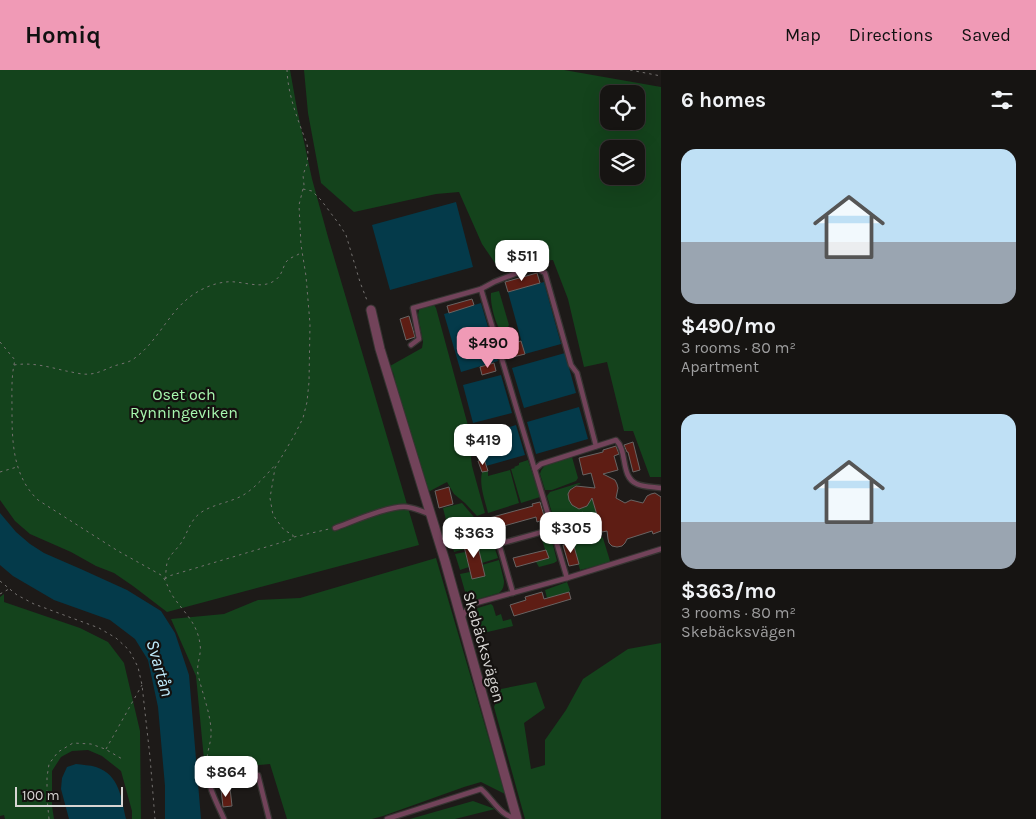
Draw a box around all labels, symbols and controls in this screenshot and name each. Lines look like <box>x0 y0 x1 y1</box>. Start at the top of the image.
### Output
text: Homiq <box>25 21 101 49</box>
text: Map <box>785 24 821 46</box>
text: Directions <box>849 24 933 46</box>
text: Saved <box>961 24 1011 46</box>
map controls <box>600 85 645 185</box>
button: locate <box>600 85 645 130</box>
icon: filters <box>988 86 1016 114</box>
text: 6 homes <box>681 88 766 112</box>
button: layers <box>600 140 645 185</box>
icon: home <box>804 182 894 272</box>
pin: $511 <box>492 240 552 282</box>
text: $511 <box>506 246 538 265</box>
text: $490/mo <box>681 314 776 338</box>
pin: $490 <box>458 326 518 369</box>
text: $490 <box>468 333 508 352</box>
text: 3 rooms · 80 m² <box>681 338 796 357</box>
text: Apartment <box>681 357 759 376</box>
park label: Oset och Rynningeviken <box>130 385 238 422</box>
pin: $419 <box>453 424 513 466</box>
text: $419 <box>465 430 501 449</box>
icon: home <box>804 447 894 537</box>
pin: $305 <box>541 512 601 554</box>
pin: $363 <box>444 516 504 559</box>
text: $305 <box>551 518 591 537</box>
text: $363 <box>454 523 494 542</box>
text: $363/mo <box>681 579 776 603</box>
street label: Skebäcksvägen <box>459 589 509 705</box>
text: 3 rooms · 80 m² <box>681 603 796 622</box>
text: Skebäcksvägen <box>681 622 796 641</box>
water label: Svartån <box>141 637 179 699</box>
pin: $864 <box>196 756 256 798</box>
text: $864 <box>206 762 246 781</box>
scale bar <box>15 784 122 807</box>
text: 100 m <box>22 787 60 804</box>

